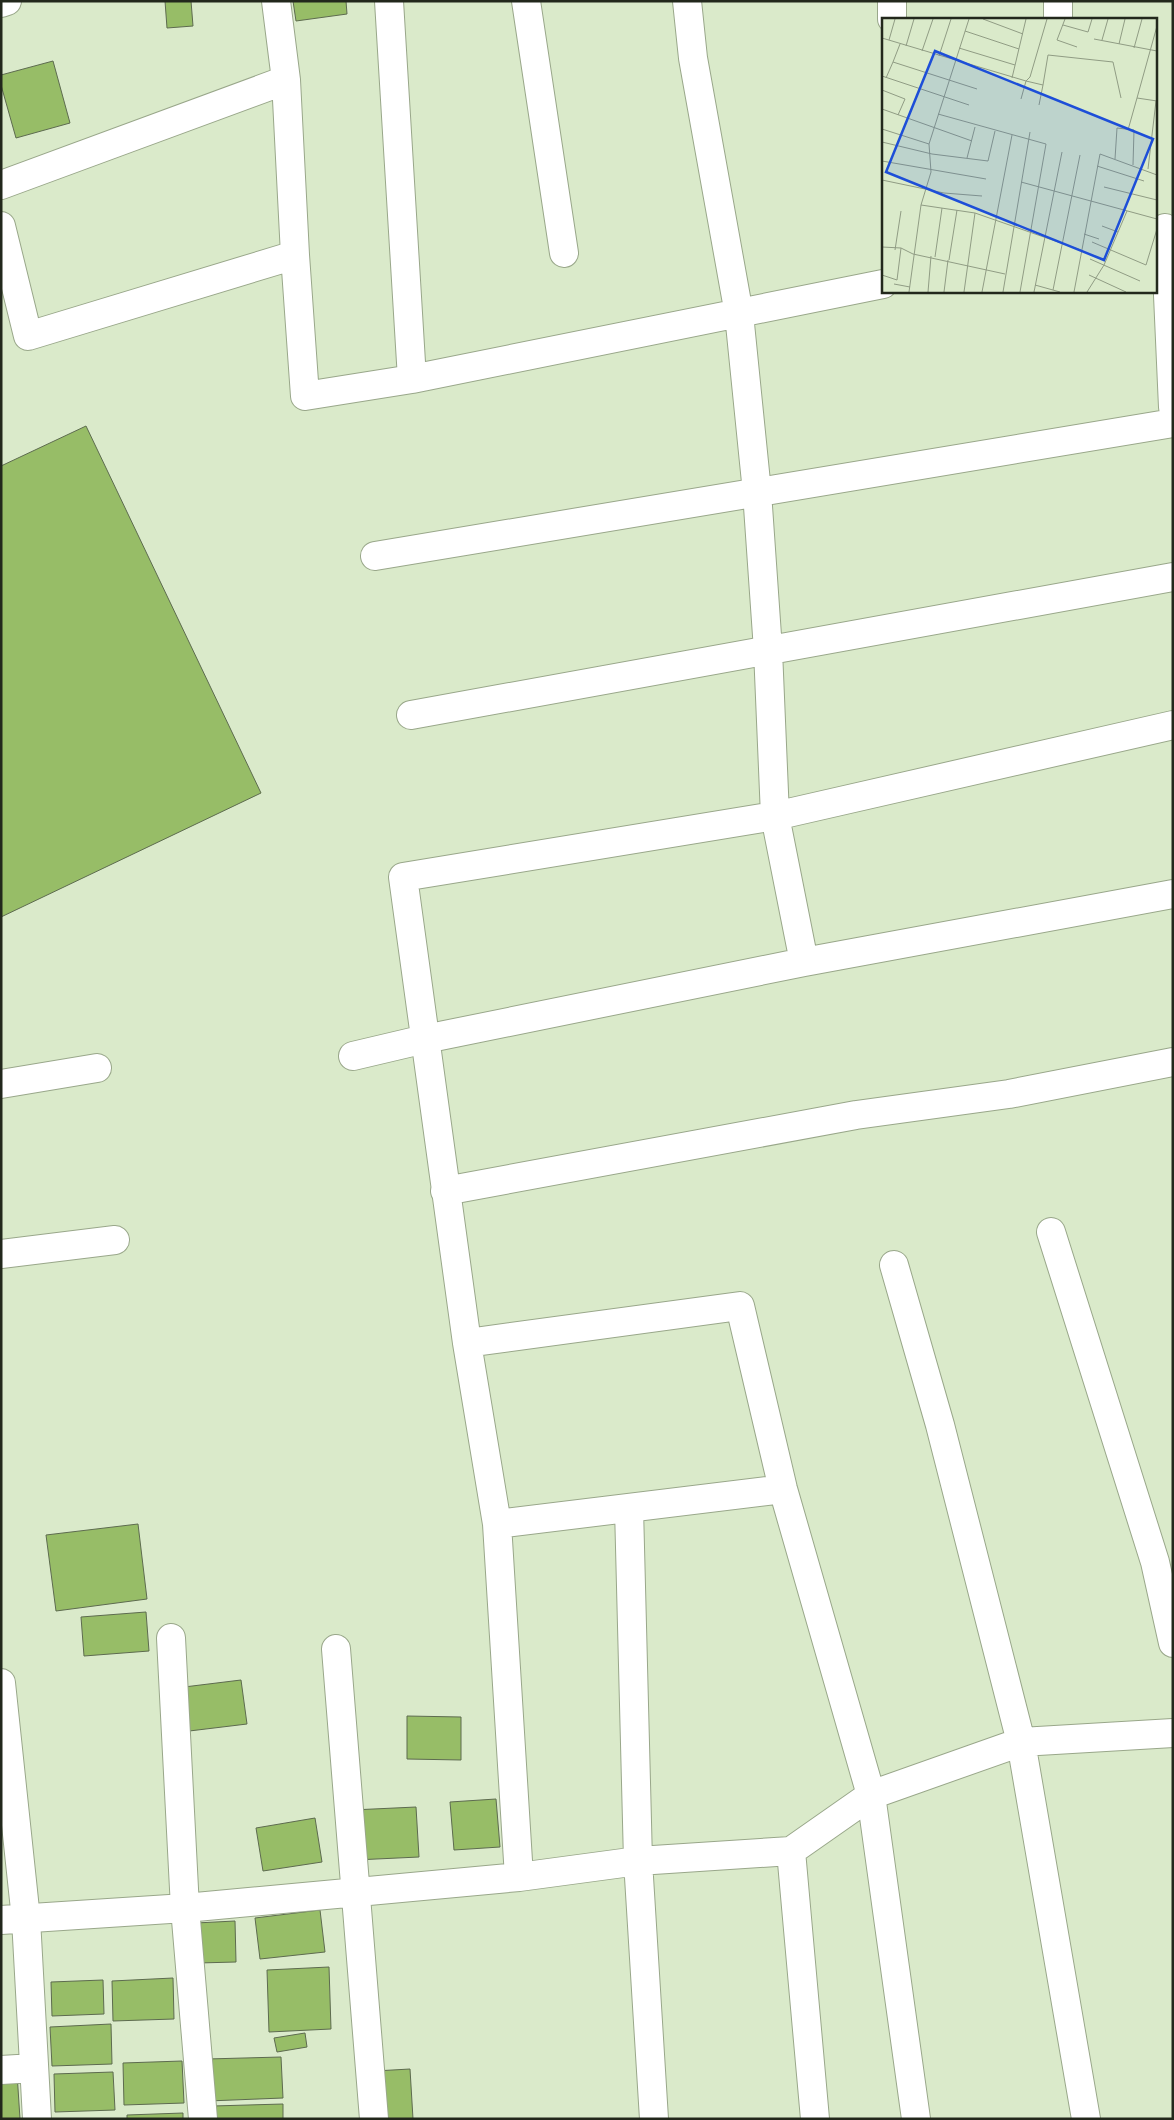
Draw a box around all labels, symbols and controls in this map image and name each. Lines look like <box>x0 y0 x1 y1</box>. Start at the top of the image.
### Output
inset map <box>882 18 1156 292</box>

